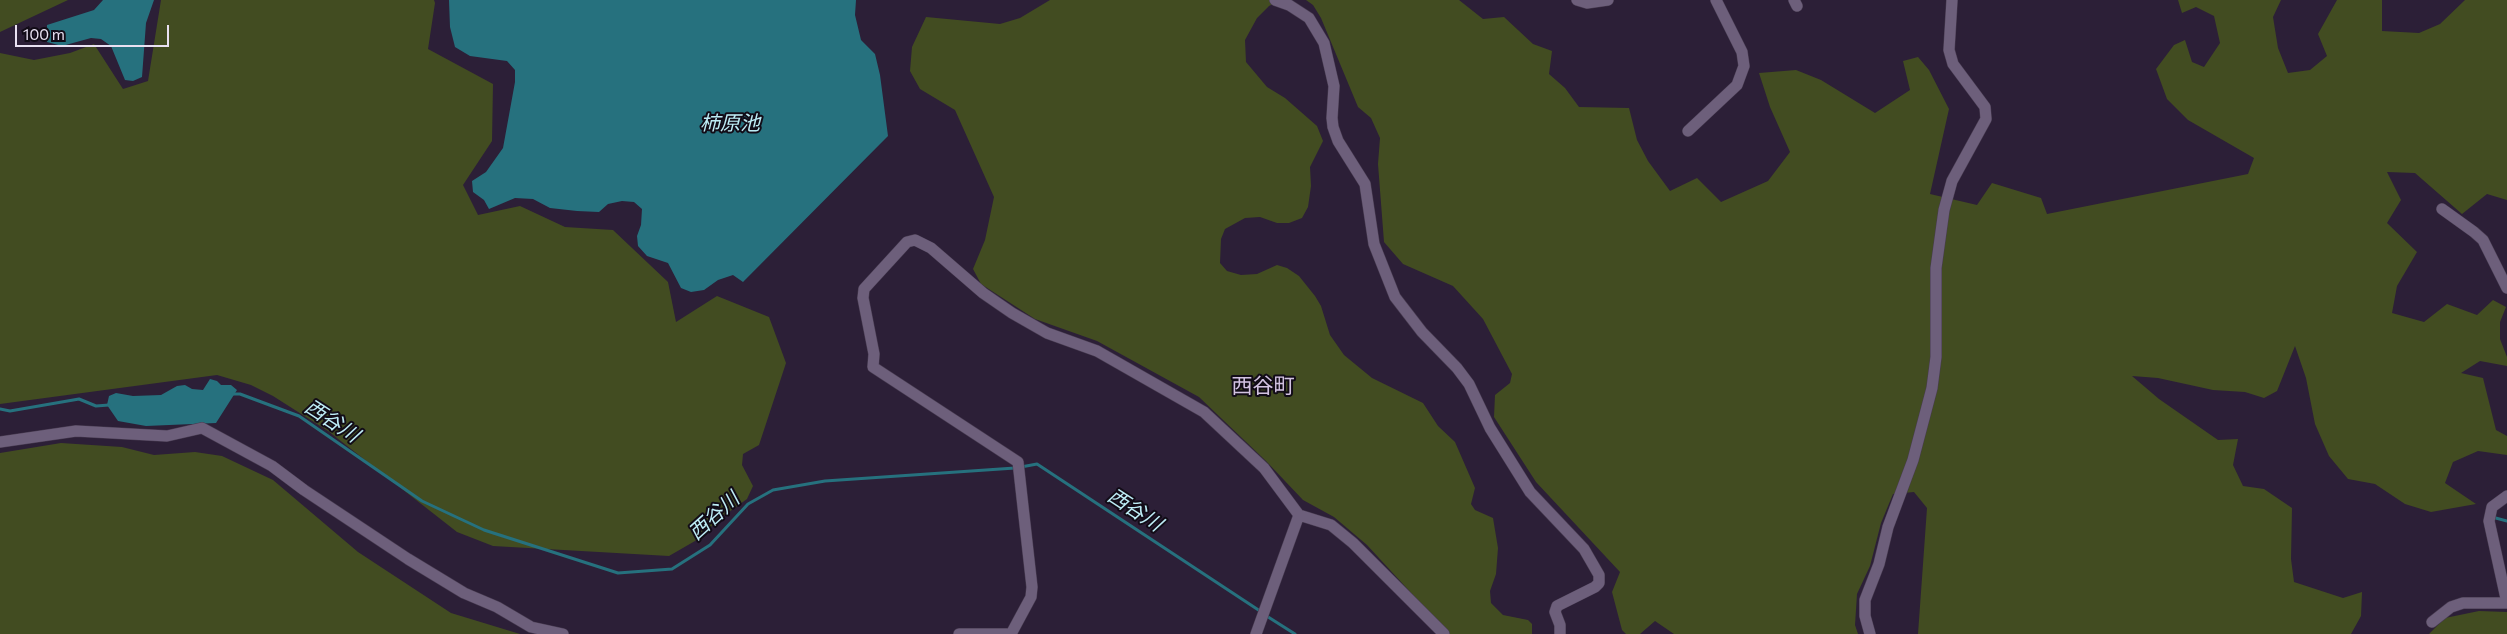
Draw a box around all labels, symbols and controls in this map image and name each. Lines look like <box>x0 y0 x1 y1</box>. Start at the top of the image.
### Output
scale bar <box>18 15 171 47</box>
text: 100 m <box>23 25 65 43</box>
water label: 柿原池 <box>700 111 760 135</box>
district label: 西谷町 <box>1232 373 1294 399</box>
water label: 西谷川 <box>300 395 364 447</box>
water label: 西谷川 <box>1103 484 1167 536</box>
water label: 西谷川 <box>684 487 744 545</box>

